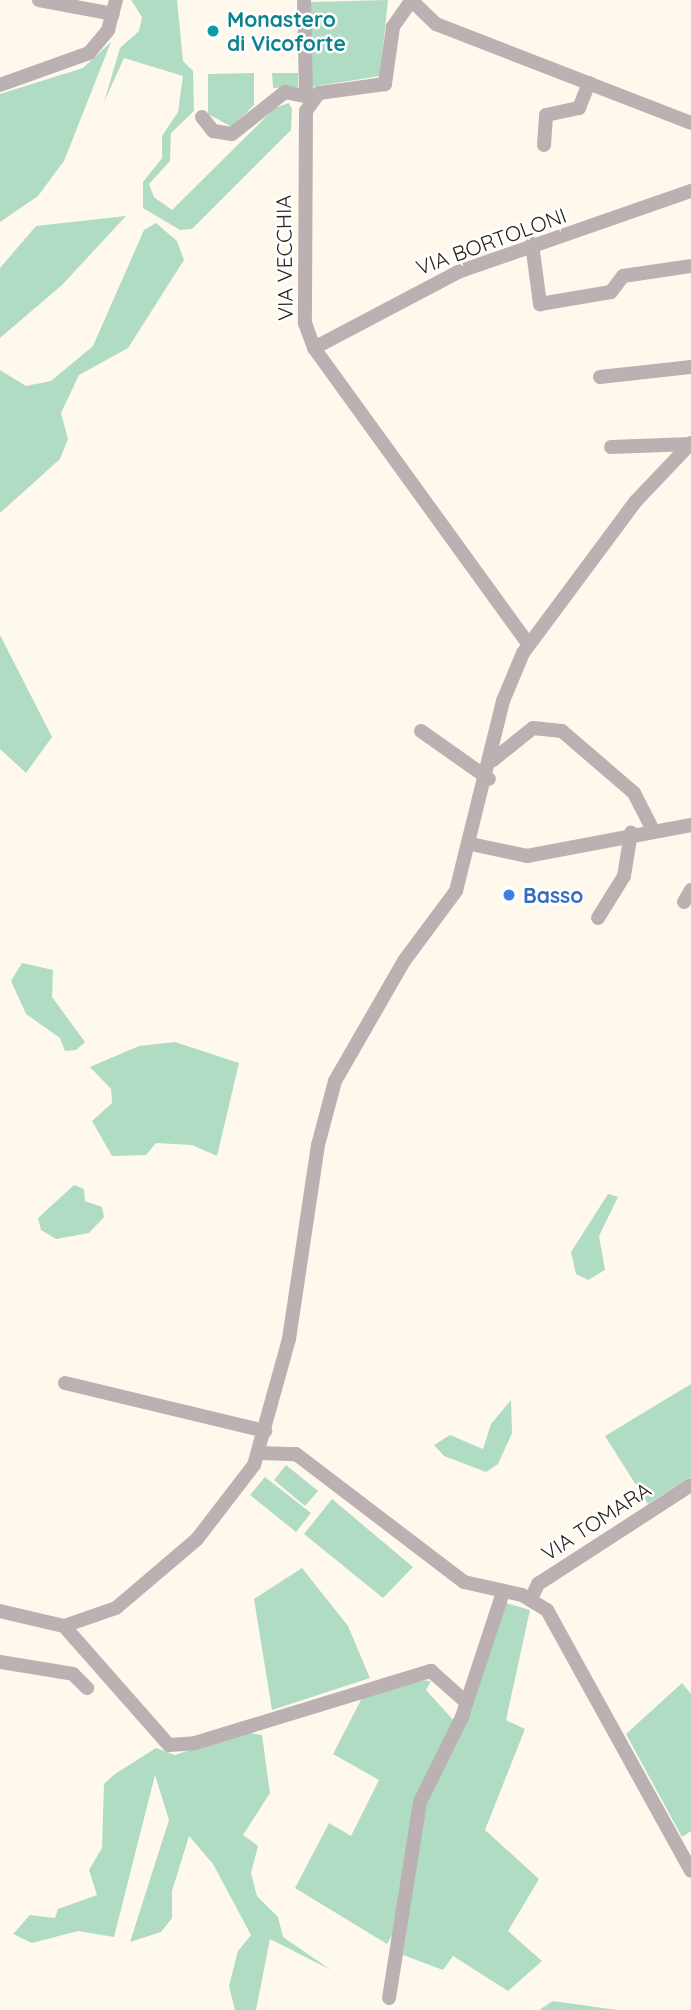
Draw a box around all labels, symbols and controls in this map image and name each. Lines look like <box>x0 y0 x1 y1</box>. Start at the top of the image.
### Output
place label: Monastero di Vicoforte <box>227 6 346 56</box>
marker: Monastero di Vicoforte <box>205 23 221 39</box>
street label: VIA VECCHIA <box>270 195 298 321</box>
street label: VIA BORTOLONI <box>412 202 570 280</box>
place label: Basso <box>523 882 583 908</box>
marker: Basso <box>501 887 517 903</box>
street label: VIA TOMARA <box>537 1476 655 1566</box>

